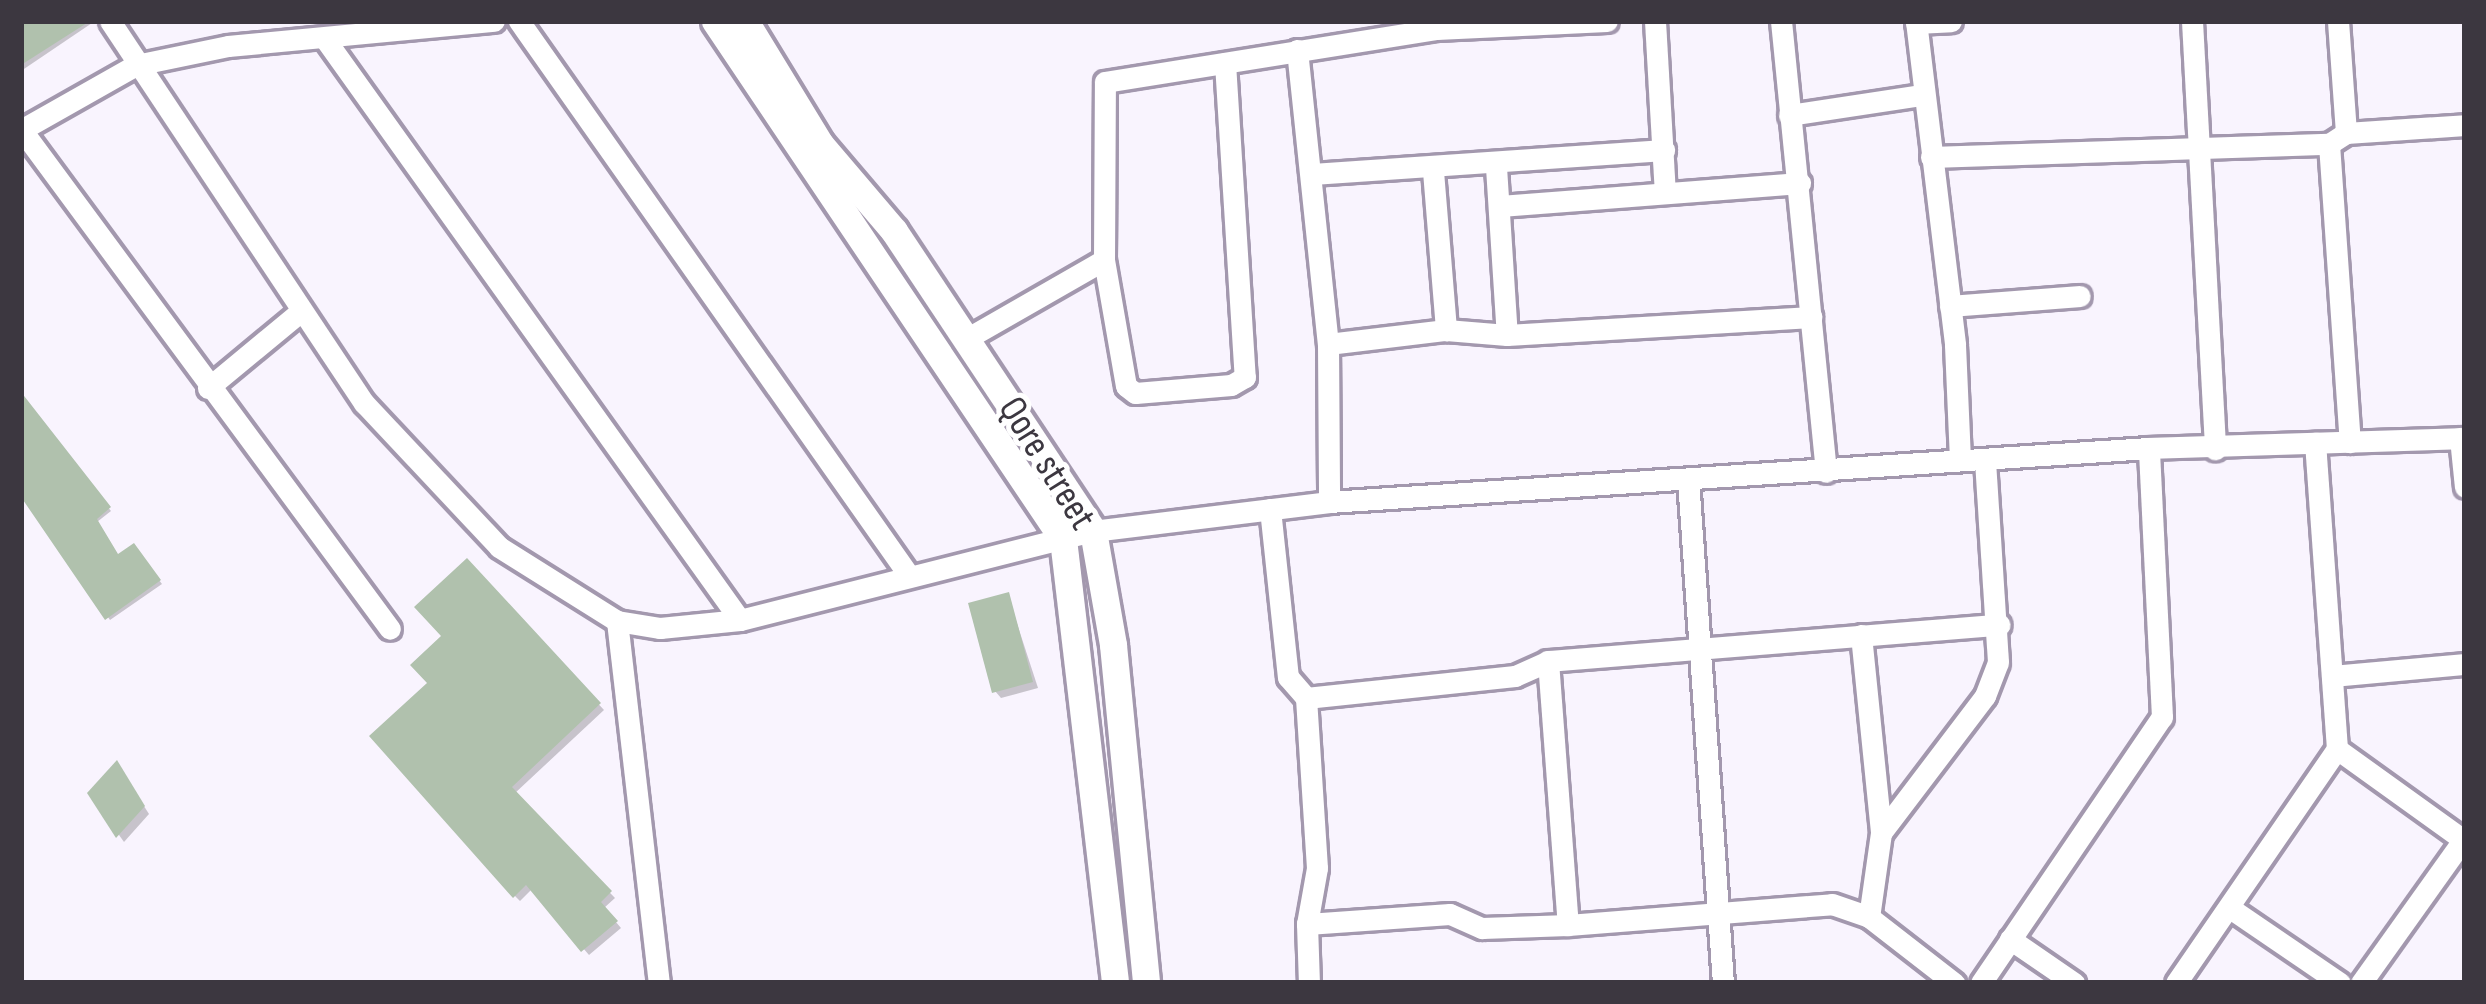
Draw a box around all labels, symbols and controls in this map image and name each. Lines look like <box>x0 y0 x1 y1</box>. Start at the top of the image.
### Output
street label: Qore street <box>987 389 1105 539</box>

